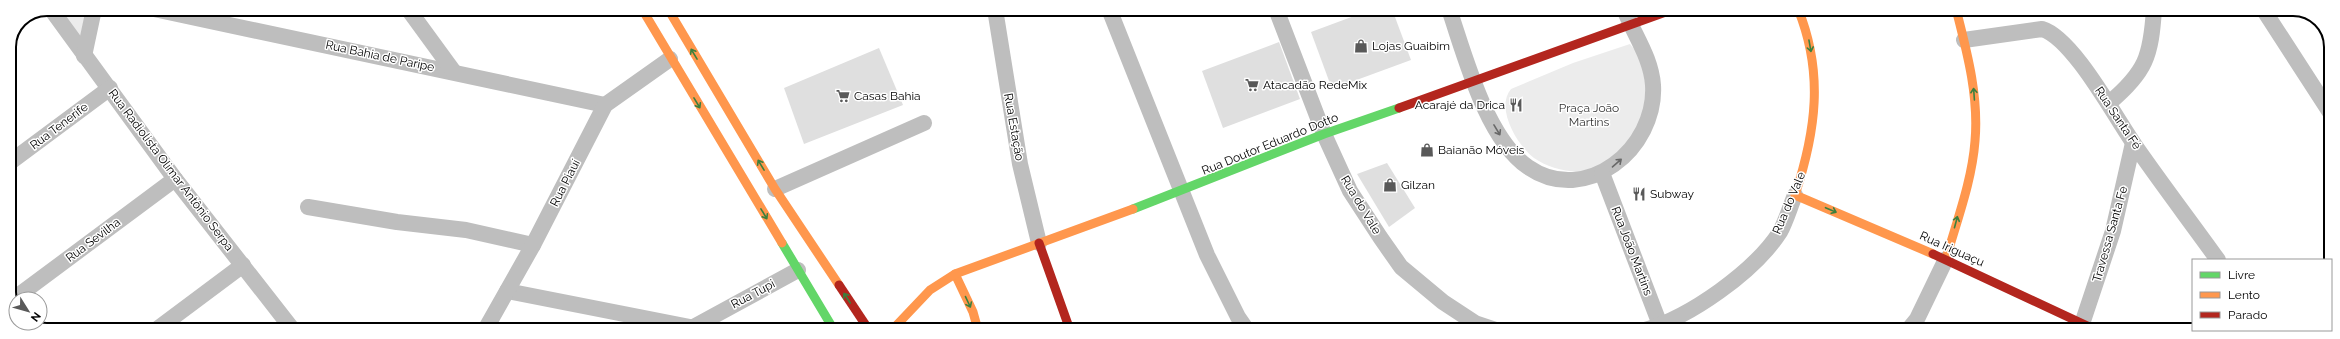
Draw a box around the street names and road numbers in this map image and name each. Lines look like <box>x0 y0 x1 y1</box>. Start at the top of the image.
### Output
street label: Rua Bahia de Paripe <box>324 38 436 74</box>
street label: Rua Santa Fé <box>2092 84 2144 152</box>
street label: Rua Radiolista Olimar Antônio Serpa <box>106 86 236 254</box>
street label: Rua Estação <box>1001 92 1027 162</box>
street label: Rua Tenerife <box>27 100 91 152</box>
street label: Rua Doutor Eduardo Dotto <box>1200 110 1340 178</box>
street label: Rua Piauí <box>547 157 583 209</box>
street label: Rua do Vale <box>1770 170 1808 236</box>
street label: Rua do Vale <box>1338 173 1384 237</box>
street label: Travessa Santa Fe <box>2090 184 2130 284</box>
street label: Rua João Martins <box>1609 204 1656 298</box>
street label: Rua Sevilha <box>63 215 123 265</box>
street label: Rua Iriguaçu <box>1918 229 1986 269</box>
street label: Rua Tupi <box>729 277 777 311</box>

